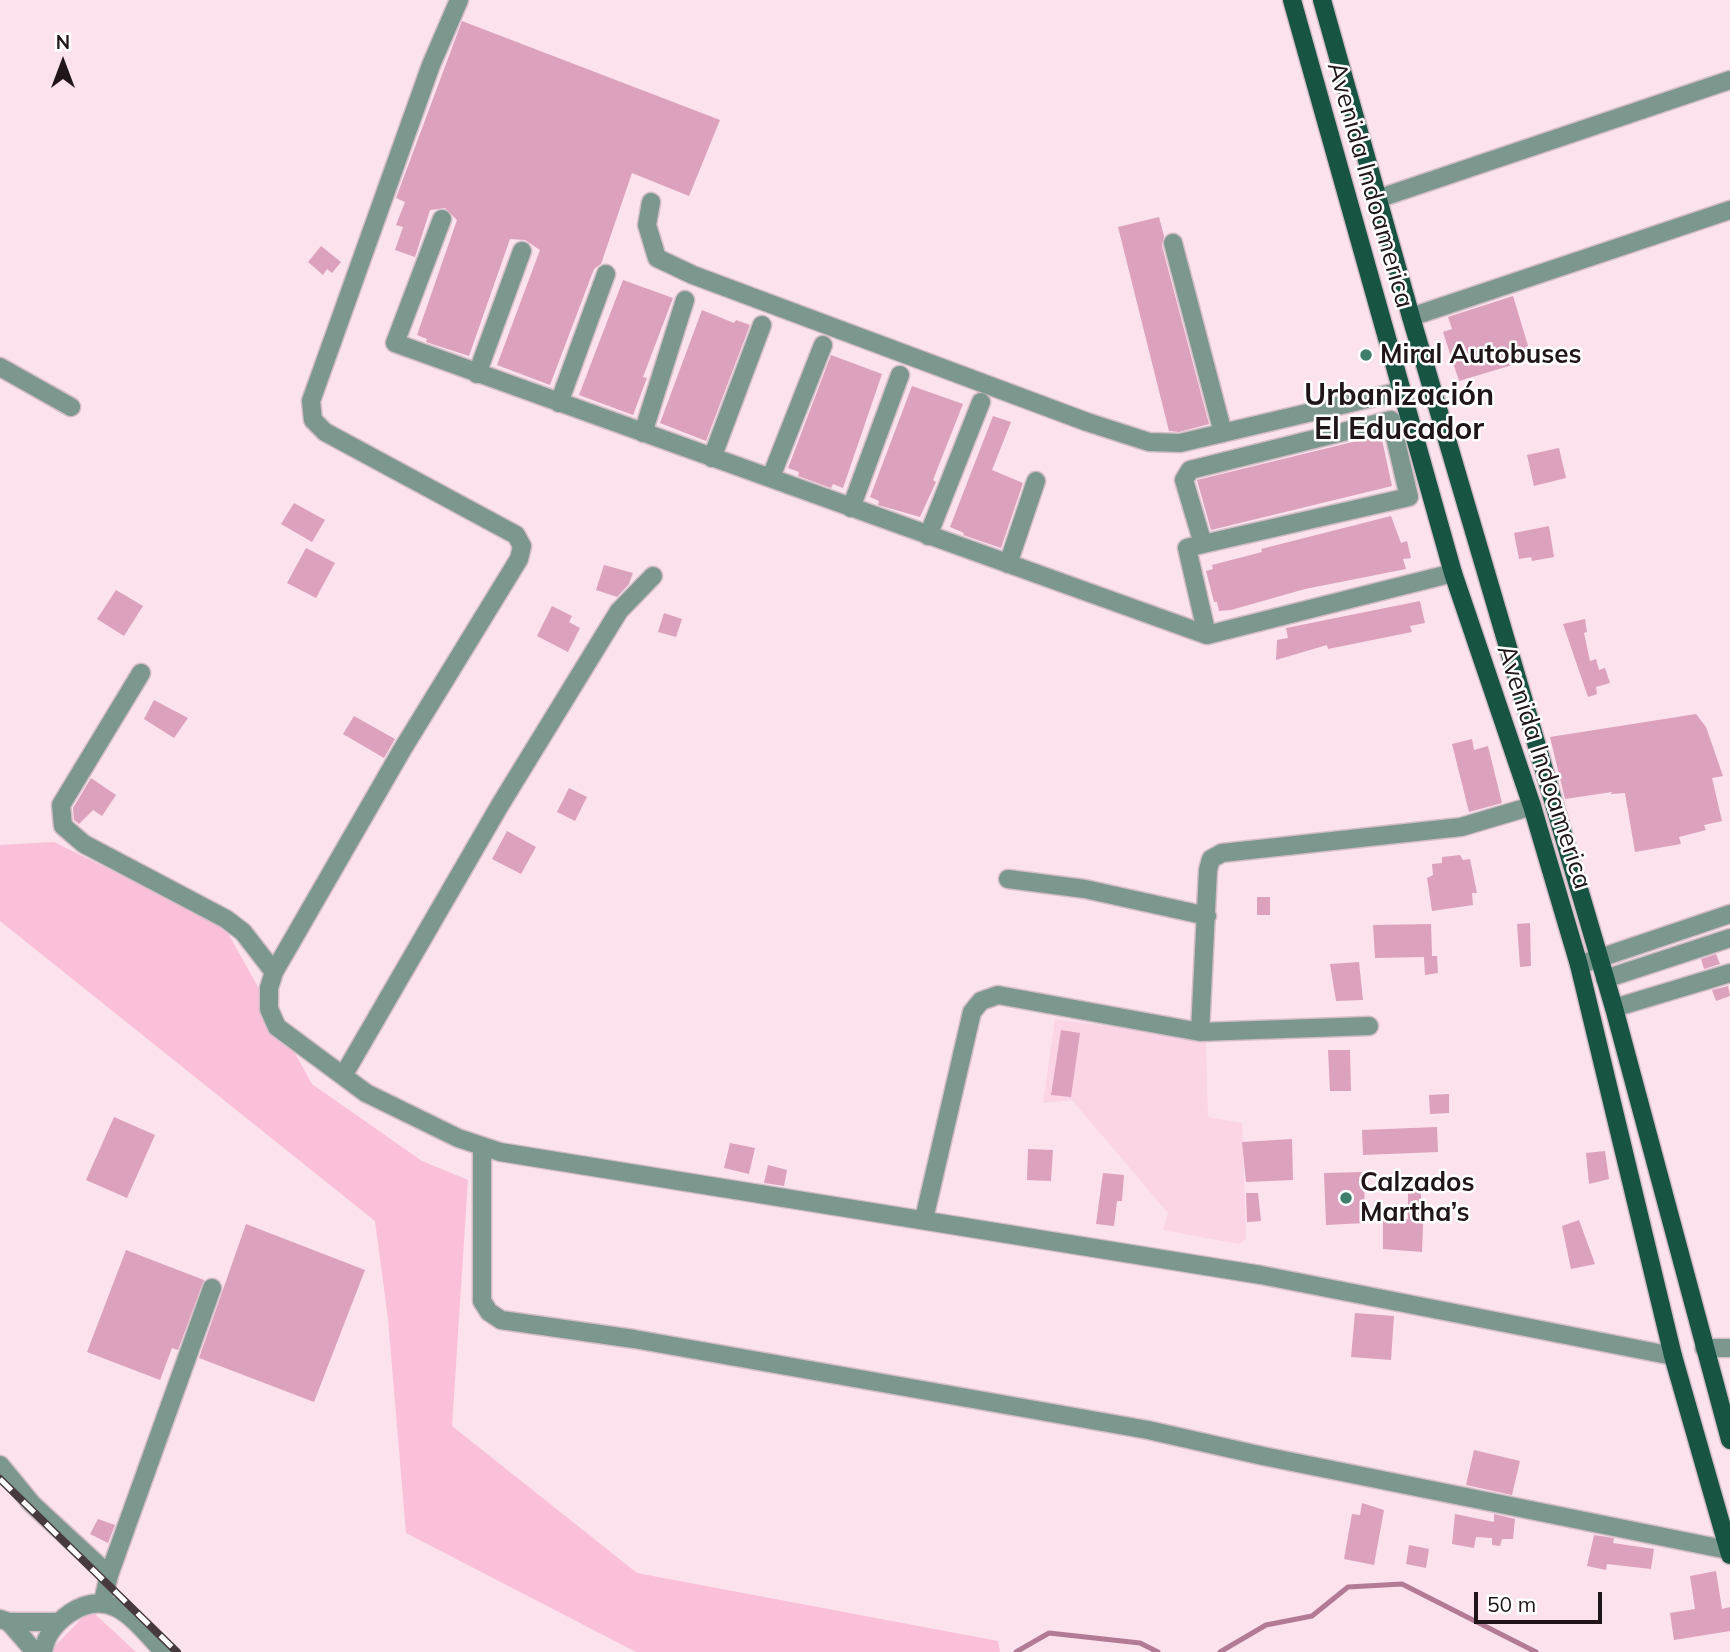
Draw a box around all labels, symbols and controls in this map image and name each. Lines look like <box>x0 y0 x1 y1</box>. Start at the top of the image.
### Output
north arrow <box>28 28 98 98</box>
text: N <box>56 30 70 54</box>
street label: Avenida Indoamerica <box>1320 58 1420 312</box>
place label: Miral Autobuses <box>1380 339 1582 371</box>
marker: Miral Autobuses <box>1358 347 1374 363</box>
district label: Urbanización El Educador <box>1304 378 1494 448</box>
street label: Avenida Indoamerica <box>1490 641 1598 893</box>
place label: Calzados Martha’s <box>1360 1167 1474 1228</box>
marker: Calzados Martha’s <box>1338 1190 1354 1206</box>
scale bar <box>1478 1578 1606 1622</box>
text: 50 m <box>1487 1591 1536 1617</box>

